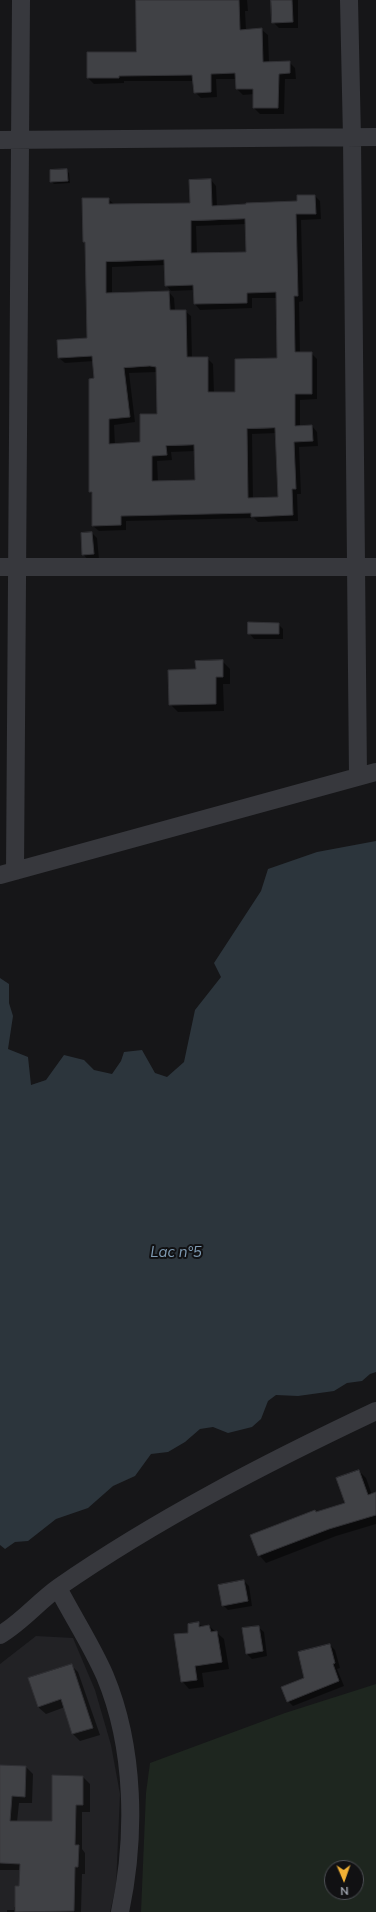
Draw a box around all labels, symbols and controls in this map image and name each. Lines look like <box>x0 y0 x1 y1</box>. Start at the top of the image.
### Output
water label: Lac n°5 <box>150 1243 202 1261</box>
north arrow <box>324 1860 364 1900</box>
text: N <box>340 1884 349 1898</box>

